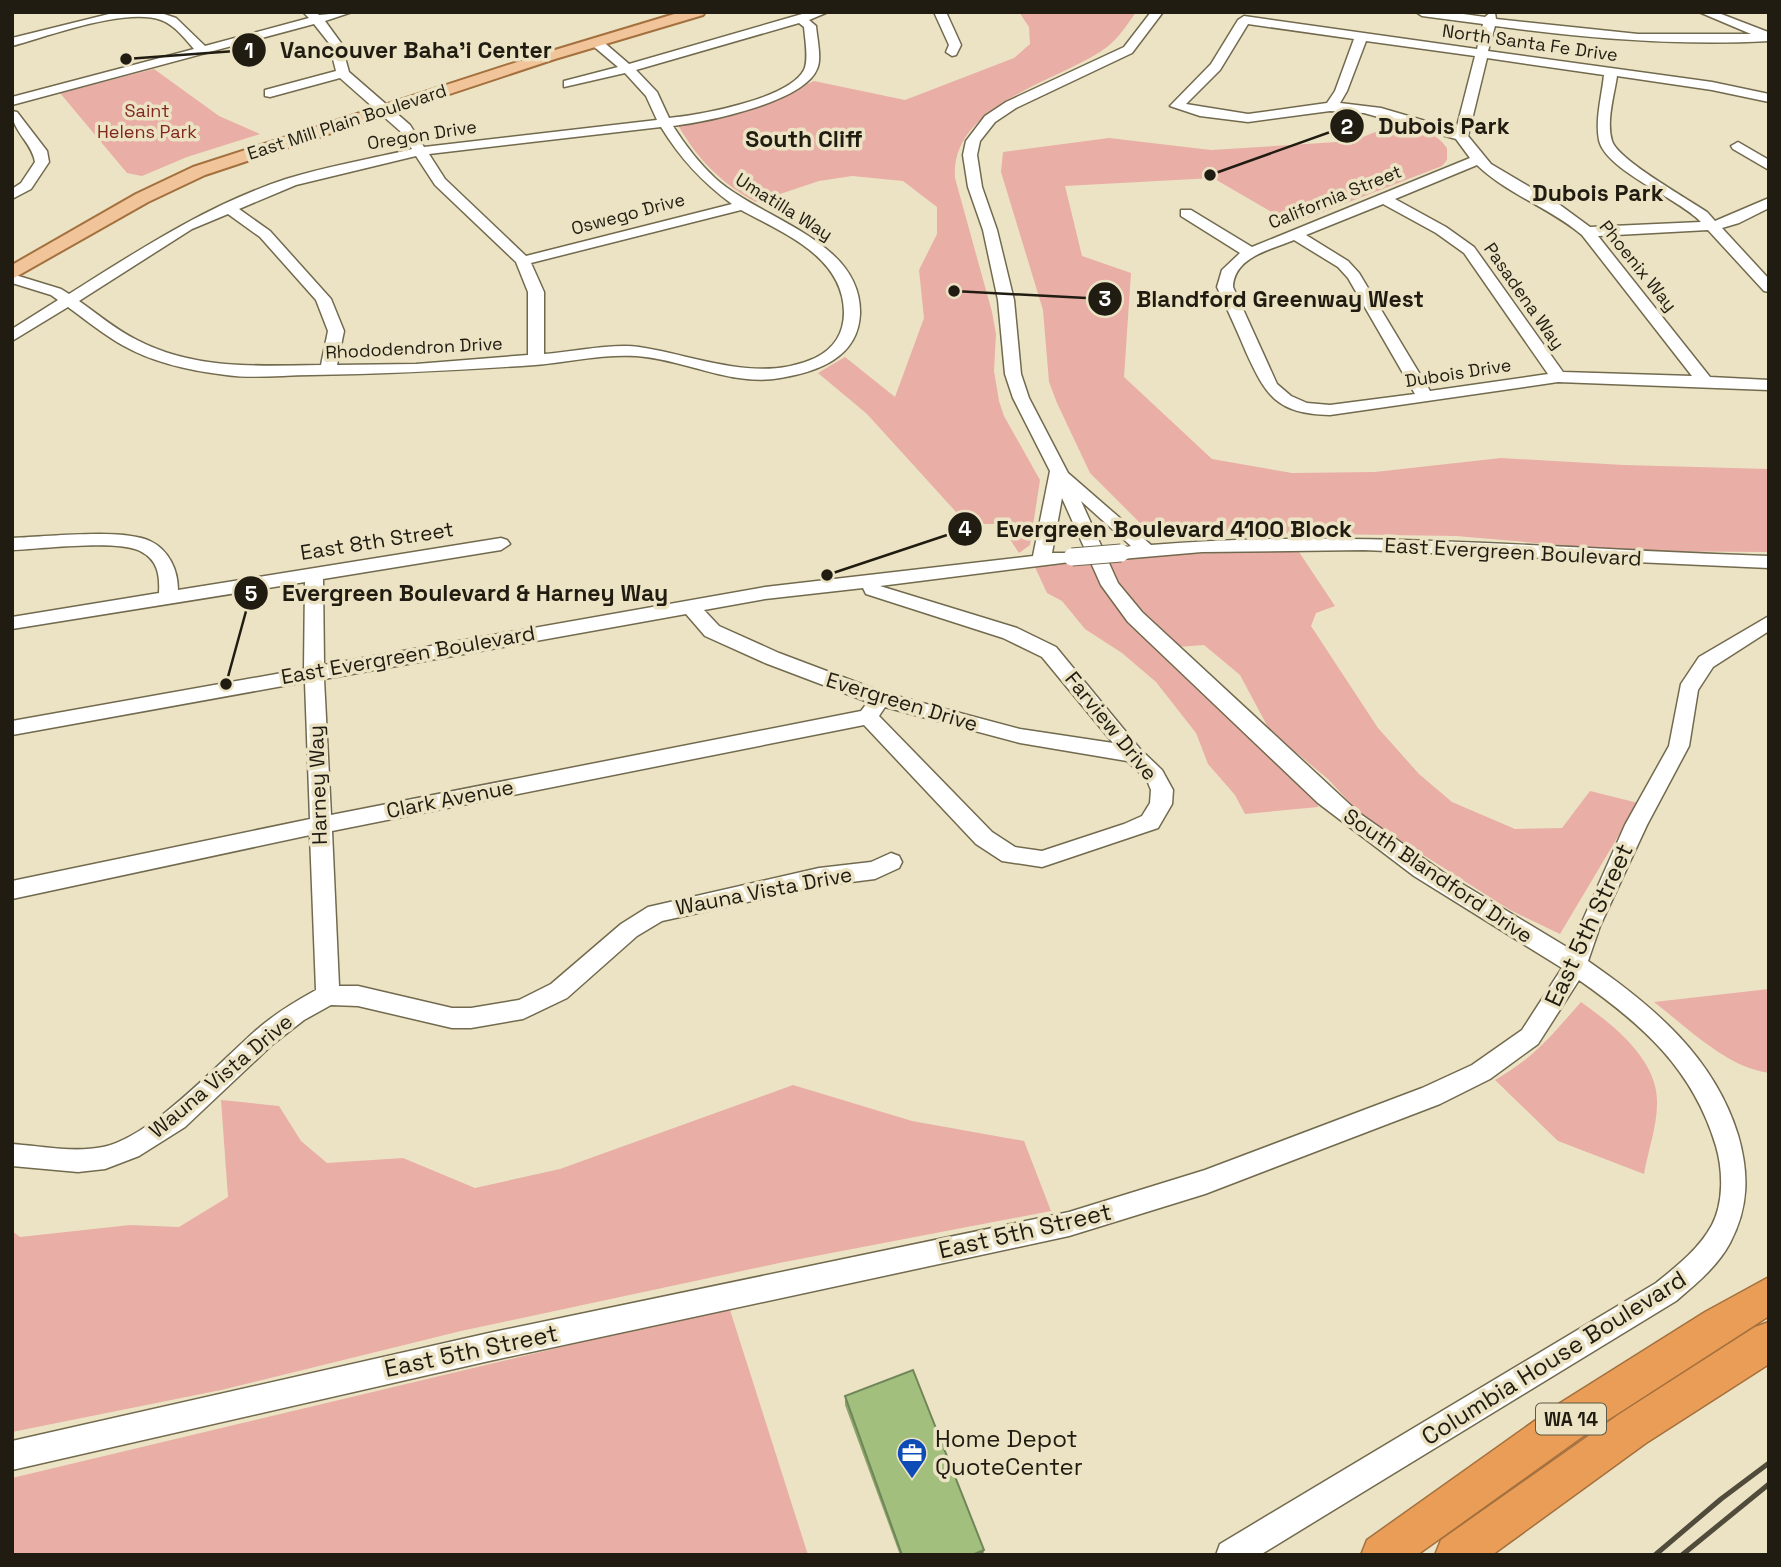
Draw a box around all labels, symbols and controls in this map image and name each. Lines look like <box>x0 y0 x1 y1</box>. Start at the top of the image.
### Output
street label: North Santa Fe Drive <box>1441 19 1619 66</box>
callout: Vancouver Baha'i Center <box>232 28 566 72</box>
text: Vancouver Baha'i Center <box>280 35 552 65</box>
text: 1 <box>244 37 254 64</box>
street label: East Mill Plain Boulevard <box>244 78 449 165</box>
park label: Saint Helens Park <box>97 99 197 143</box>
callout: Dubois Park <box>1329 104 1524 148</box>
text: Dubois Park <box>1378 111 1510 141</box>
text: 2 <box>1341 113 1353 140</box>
street label: Oregon Drive <box>365 114 478 155</box>
district label: South Cliff <box>745 124 863 154</box>
street label: California Street <box>1265 159 1405 234</box>
street label: Umatilla Way <box>731 168 837 246</box>
district label: Dubois Park <box>1532 178 1664 208</box>
street label: Oswego Drive <box>569 187 687 240</box>
street label: Phoenix Way <box>1595 215 1682 316</box>
street label: Pasadena Way <box>1479 238 1570 354</box>
callout: Blandford Greenway West <box>1087 277 1438 321</box>
text: Blandford Greenway West <box>1136 284 1424 314</box>
text: 3 <box>1099 285 1111 312</box>
street label: Rhododendron Drive <box>325 331 503 364</box>
street label: Dubois Drive <box>1403 353 1513 392</box>
callout: Evergreen Boulevard 4100 Block <box>947 507 1366 551</box>
text: Evergreen Boulevard 4100 Block <box>996 514 1352 544</box>
street label: East 8th Street <box>298 515 456 566</box>
text: 4 <box>958 515 972 542</box>
street label: East Evergreen Boulevard <box>1384 531 1642 572</box>
callout: Evergreen Boulevard & Harney Way <box>233 571 682 615</box>
text: Evergreen Boulevard & Harney Way <box>282 578 668 608</box>
text: 5 <box>245 580 257 607</box>
street label: East Evergreen Boulevard <box>279 619 537 690</box>
street label: Evergreen Drive <box>823 666 981 737</box>
street label: Farview Drive <box>1059 666 1164 786</box>
street label: Harney Way <box>302 725 333 845</box>
street label: Clark Avenue <box>384 773 516 824</box>
street label: South Blandford Drive <box>1338 802 1538 949</box>
street label: East 5th Street <box>1537 838 1640 1011</box>
street label: Wauna Vista Drive <box>673 860 854 921</box>
street label: Wauna Vista Drive <box>143 1008 298 1144</box>
street label: East 5th Street <box>935 1196 1114 1265</box>
street label: Columbia House Boulevard <box>1416 1263 1692 1452</box>
street label: East 5th Street <box>381 1317 560 1384</box>
road number: WA 14 <box>1536 1404 1606 1434</box>
place label: Home Depot QuoteCenter <box>935 1423 1083 1482</box>
office icon: Home Depot QuoteCenter <box>895 1436 929 1480</box>

